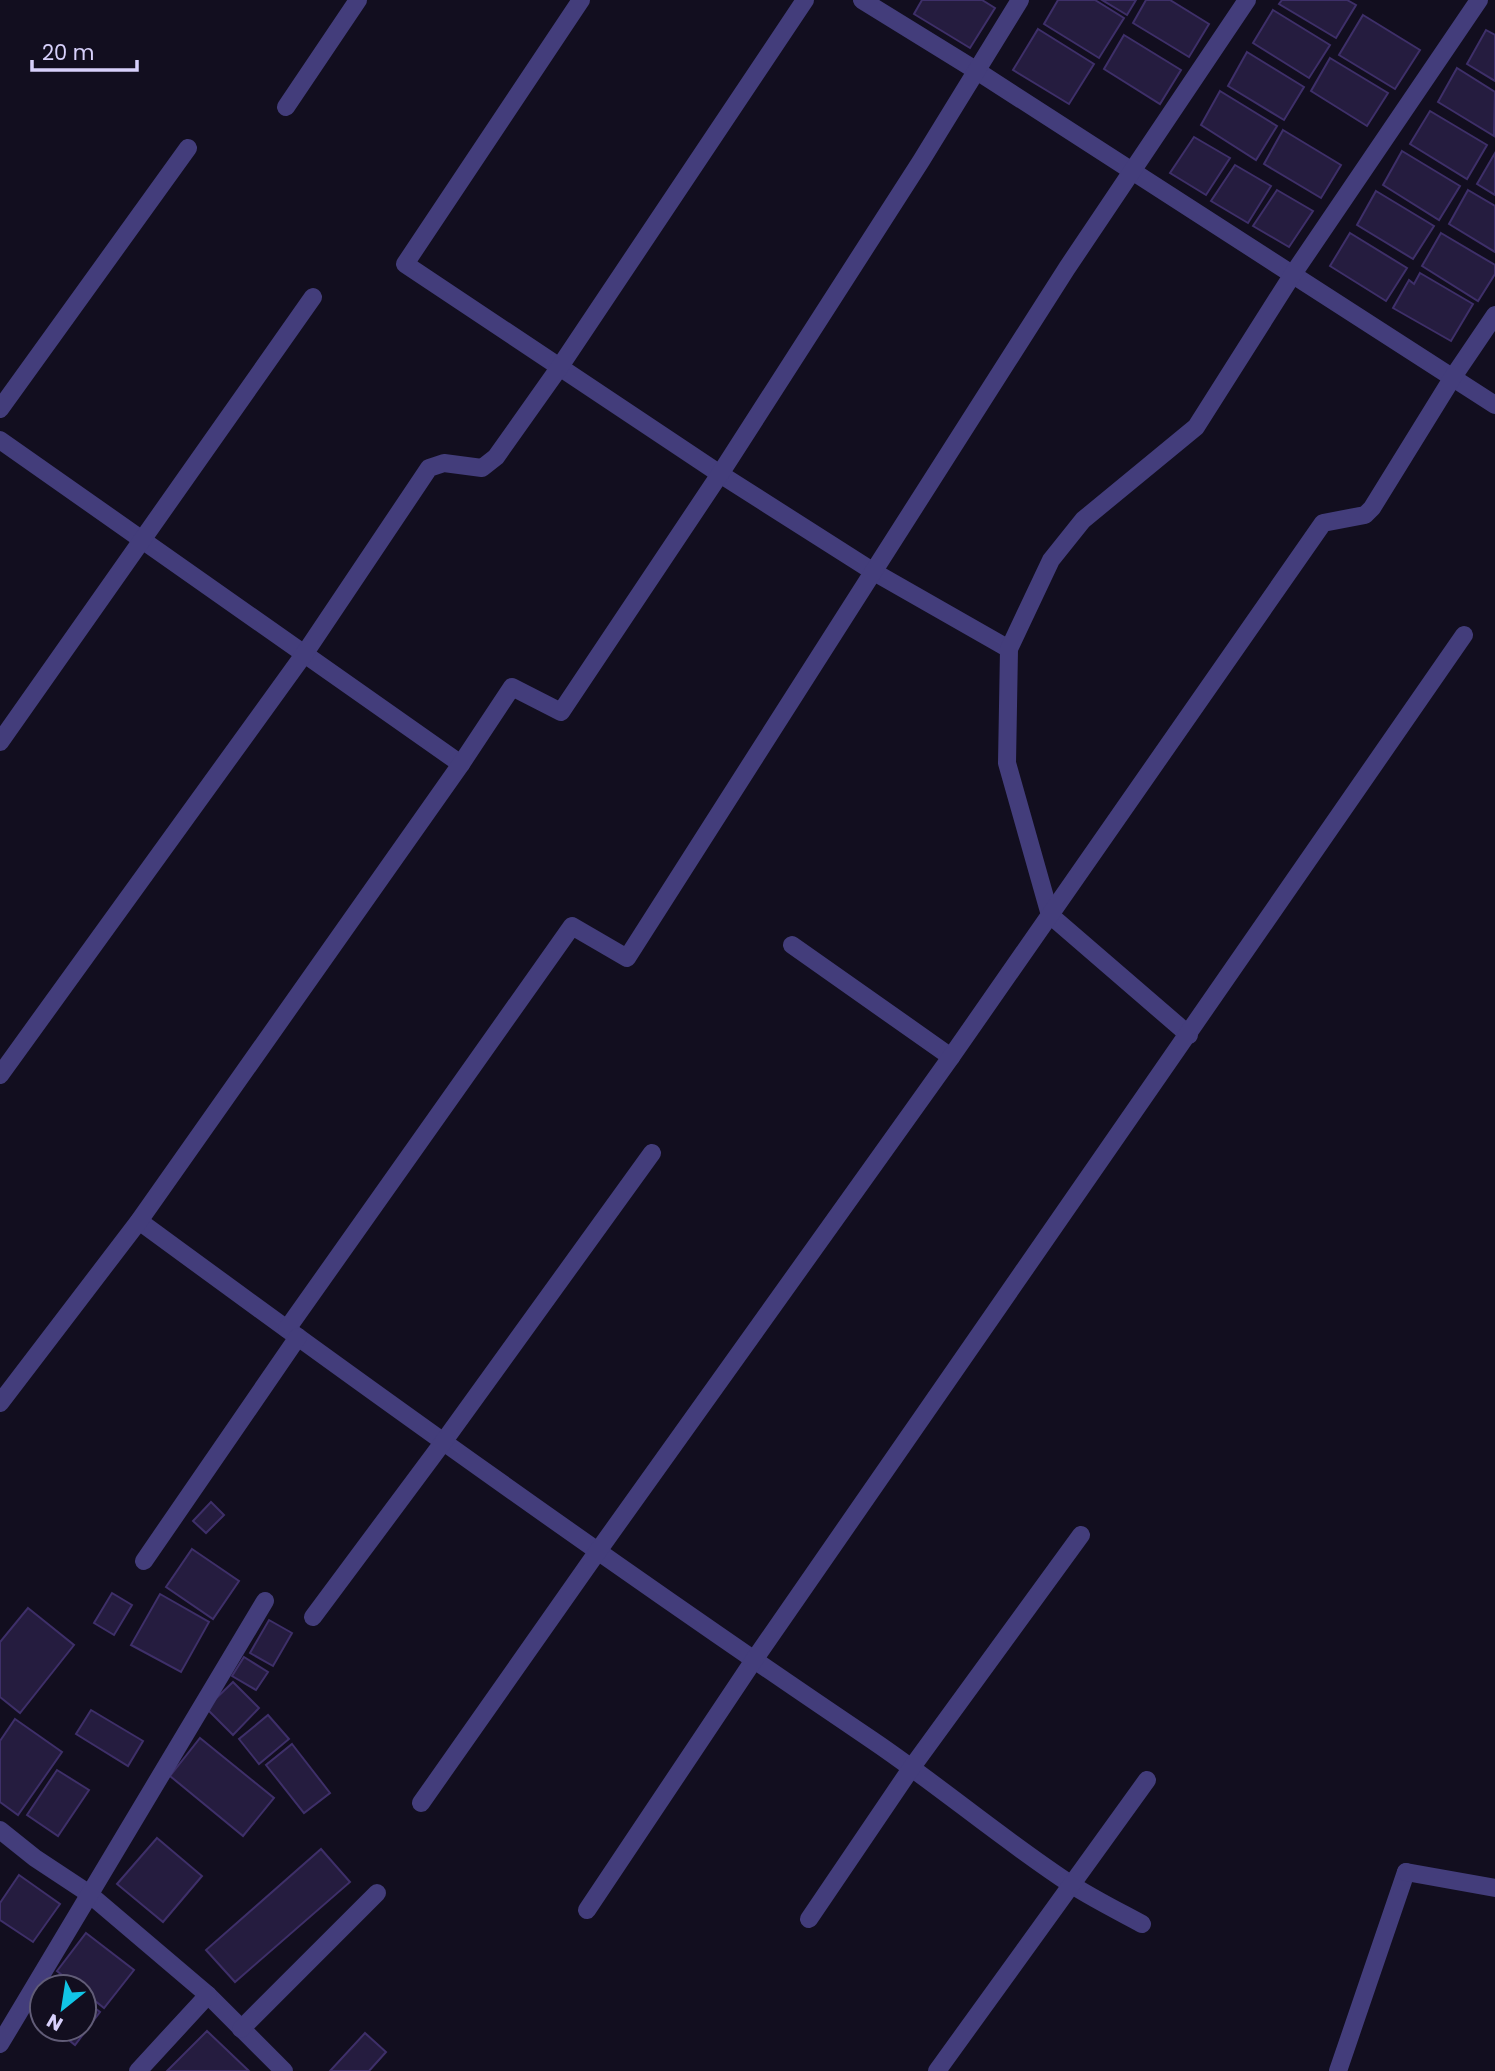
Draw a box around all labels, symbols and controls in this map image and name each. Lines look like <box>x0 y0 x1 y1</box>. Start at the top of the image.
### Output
scale bar <box>32 28 136 72</box>
text: 20 m <box>42 38 95 67</box>
north arrow <box>28 1973 98 2043</box>
text: N <box>42 2007 68 2038</box>

